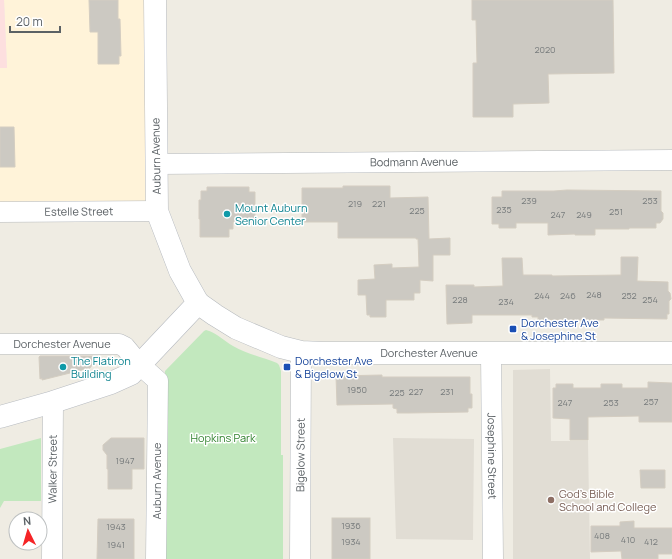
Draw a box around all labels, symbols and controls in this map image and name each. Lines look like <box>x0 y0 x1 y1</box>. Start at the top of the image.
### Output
scale bar <box>10 8 60 34</box>
text: 20 m <box>16 13 43 30</box>
house number: 2020 <box>534 43 556 56</box>
street label: Auburn Avenue <box>147 117 164 195</box>
street label: Bodmann Avenue <box>370 154 459 169</box>
house number: 239 <box>521 194 537 207</box>
house number: 253 <box>642 194 658 207</box>
house number: 219 <box>348 197 362 210</box>
house number: 221 <box>372 197 386 210</box>
place label: Mount Auburn Senior Center <box>235 200 307 228</box>
street label: Estelle Street <box>45 203 113 219</box>
house number: 235 <box>496 203 512 216</box>
house number: 225 <box>409 204 425 217</box>
house number: 251 <box>609 205 623 218</box>
house number: 247 <box>551 208 566 221</box>
house number: 249 <box>576 208 592 221</box>
marker: Mount Auburn Senior Center <box>222 209 232 219</box>
house number: 248 <box>586 288 602 301</box>
house number: 244 <box>534 289 550 302</box>
house number: 246 <box>560 289 576 302</box>
house number: 252 <box>621 289 637 302</box>
house number: 228 <box>452 293 468 306</box>
house number: 254 <box>642 293 658 306</box>
house number: 234 <box>498 295 514 308</box>
place label: Dorchester Ave & Josephine St <box>521 315 599 343</box>
marker: Dorchester Ave & Josephine St <box>508 324 518 334</box>
street label: Dorchester Avenue <box>13 336 111 351</box>
street label: Dorchester Avenue <box>380 345 478 360</box>
place label: The Flatiron Building <box>71 353 131 381</box>
place label: Dorchester Ave & Bigelow St <box>295 353 373 381</box>
marker: The Flatiron Building <box>58 362 68 372</box>
marker: Dorchester Ave & Bigelow St <box>282 362 292 372</box>
house number: 1950 <box>347 383 367 396</box>
house number: 227 <box>409 385 424 398</box>
house number: 231 <box>440 385 454 398</box>
house number: 225 <box>389 386 405 399</box>
house number: 257 <box>644 395 659 408</box>
house number: 247 <box>558 396 573 409</box>
house number: 253 <box>603 396 619 409</box>
street label: Josephine Street <box>485 413 500 499</box>
street label: Bigelow Street <box>292 418 308 492</box>
park label: Hopkins Park <box>190 430 256 445</box>
street label: Walker Street <box>44 435 60 503</box>
street label: Auburn Avenue <box>149 442 164 519</box>
house number: 1947 <box>116 454 135 467</box>
place label: God's Bible School and College <box>559 486 657 514</box>
marker: God's Bible School and College <box>546 495 556 505</box>
north arrow <box>8 511 48 551</box>
text: N <box>22 513 32 528</box>
house number: 1936 <box>341 519 361 532</box>
house number: 1943 <box>106 520 126 533</box>
house number: 408 <box>594 529 610 542</box>
house number: 410 <box>621 533 635 546</box>
house number: 1934 <box>341 535 361 548</box>
house number: 412 <box>644 535 658 548</box>
house number: 1941 <box>107 538 125 551</box>

